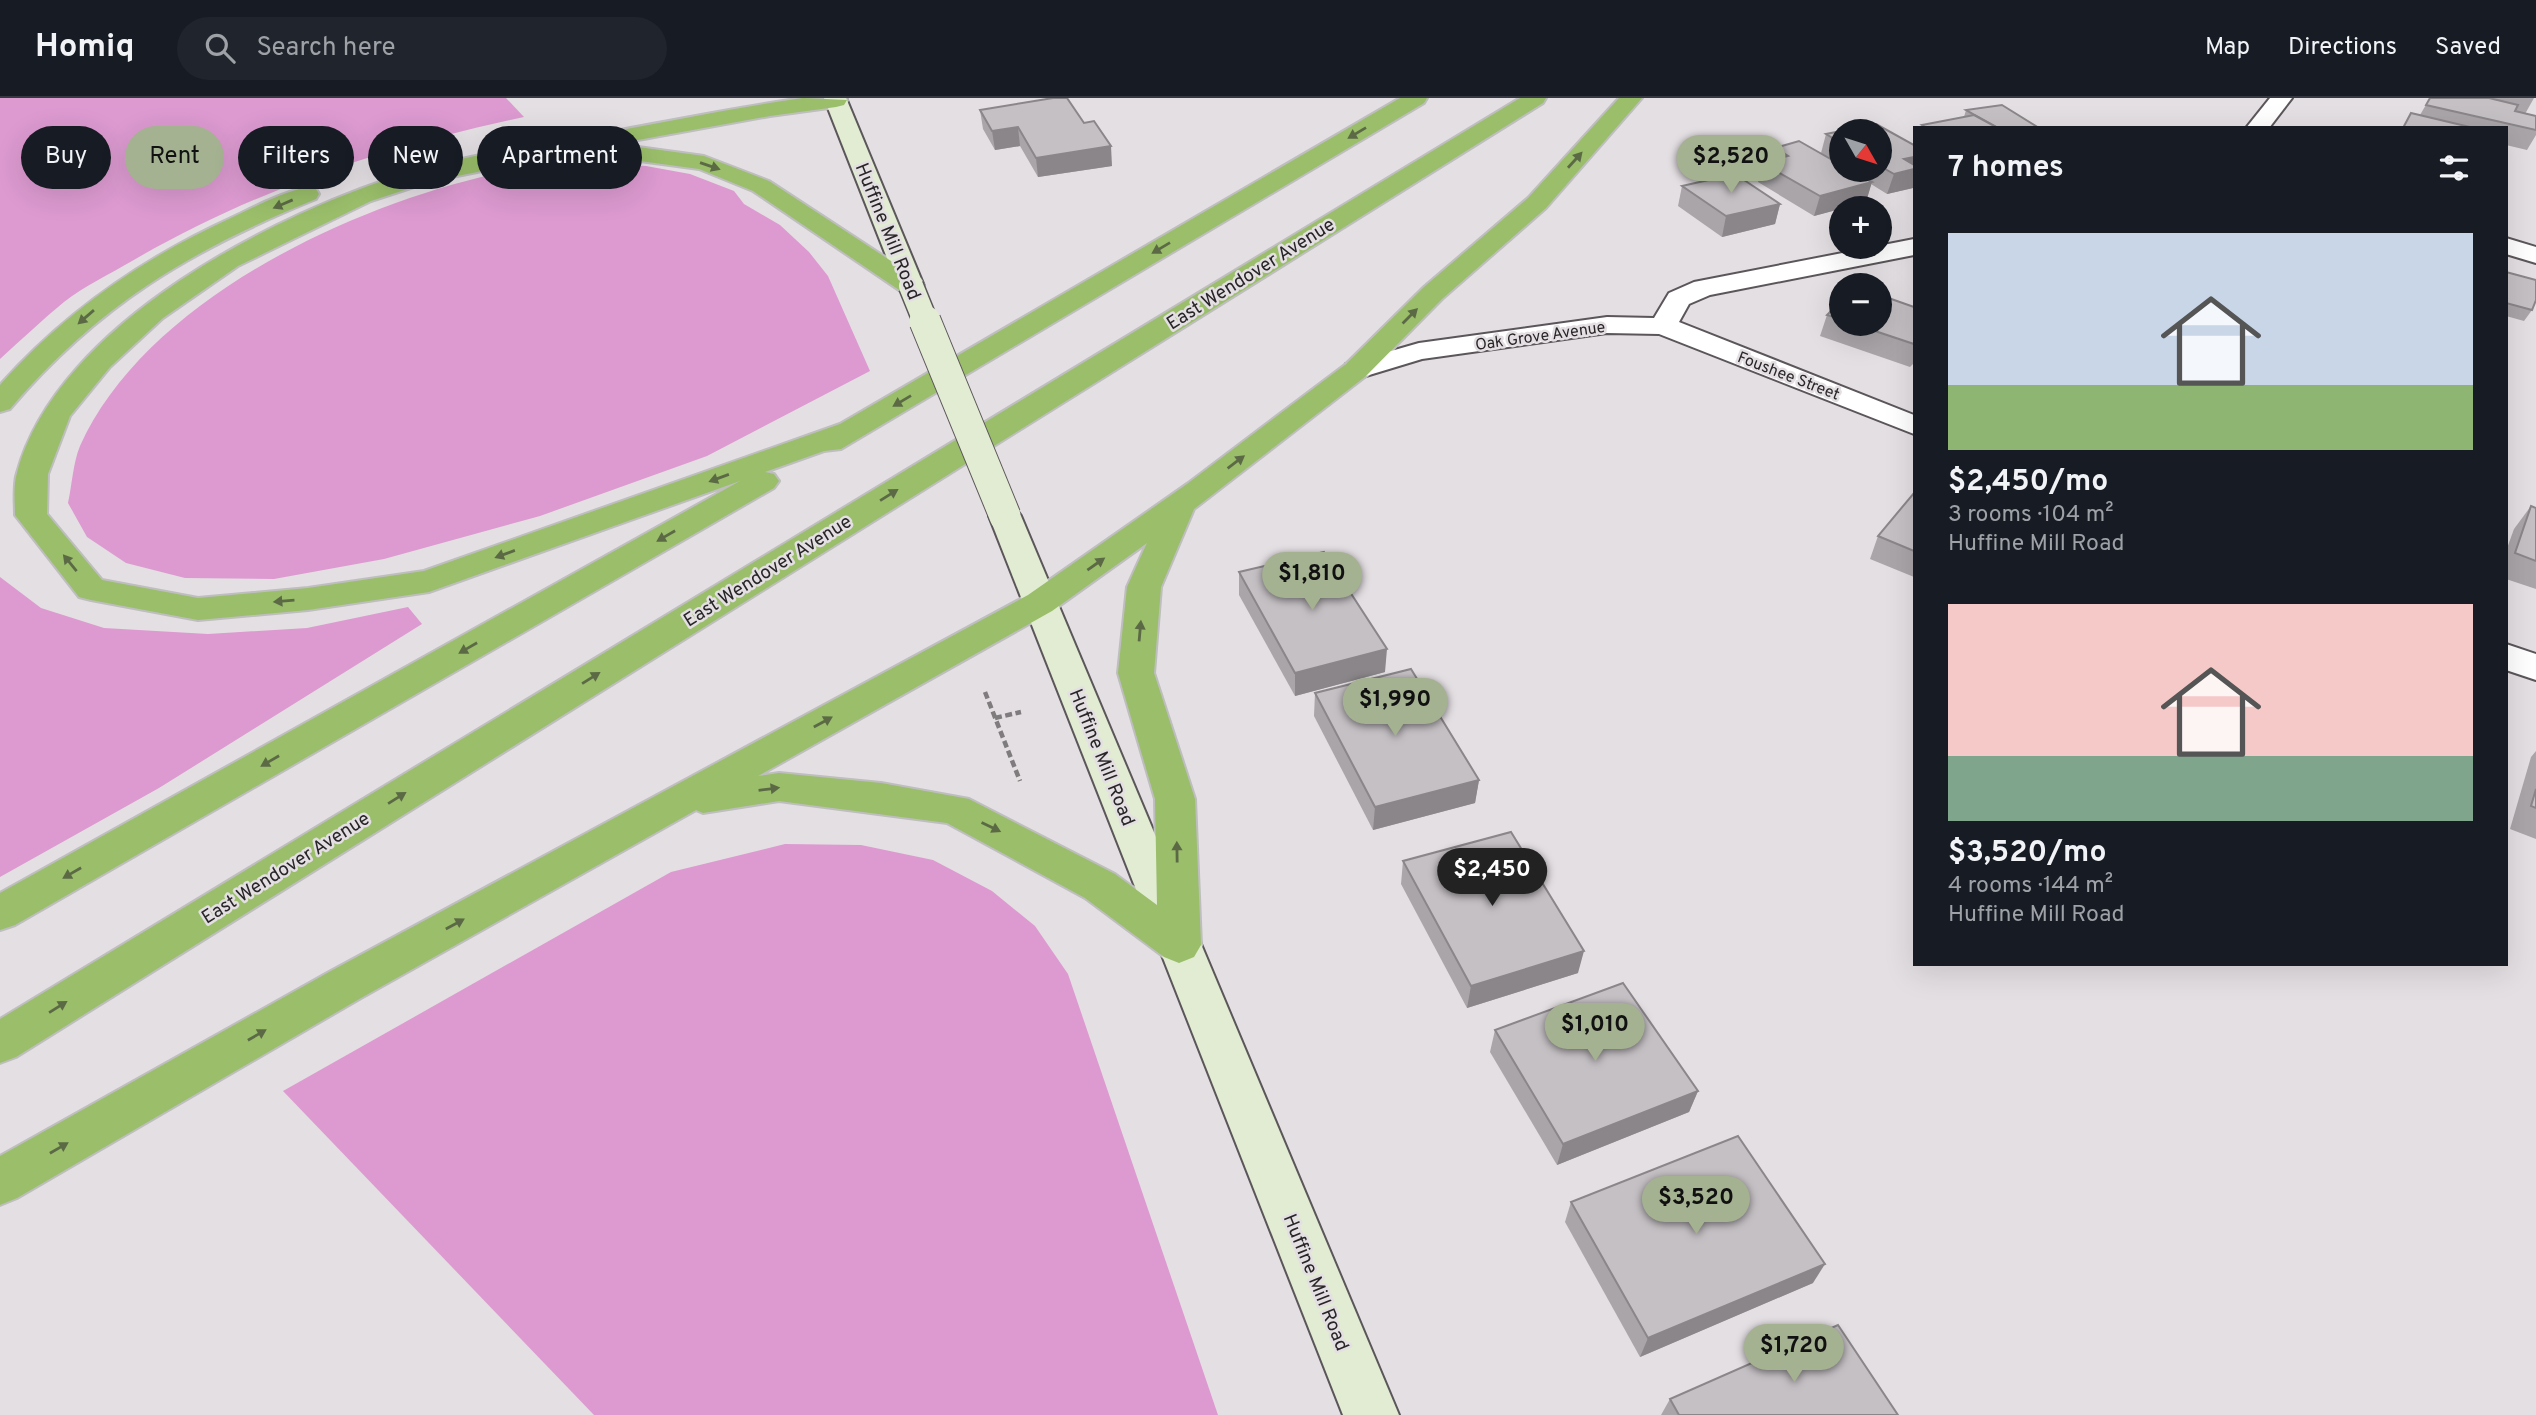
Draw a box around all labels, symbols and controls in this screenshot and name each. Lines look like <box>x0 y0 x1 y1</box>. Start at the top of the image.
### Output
search box <box>177 17 667 80</box>
text: Homiq <box>35 27 135 69</box>
icon: search <box>201 29 239 67</box>
text: Search here <box>257 32 395 65</box>
text: Map <box>2205 33 2250 63</box>
text: Directions <box>2288 33 2397 63</box>
text: Saved <box>2435 33 2501 63</box>
north arrow <box>1829 119 1892 182</box>
map controls <box>1829 119 1892 336</box>
chip: Buy <box>21 126 111 189</box>
chip: Rent <box>125 126 224 189</box>
chip: Filters <box>238 126 354 189</box>
chip: New <box>368 126 463 189</box>
chip: Apartment <box>477 126 642 189</box>
one-way arrow <box>1348 126 1367 139</box>
pin: $2,520 <box>1674 136 1788 195</box>
text: $2,520 <box>1693 143 1769 172</box>
icon: filters <box>2435 149 2473 187</box>
text: 7 homes <box>1948 150 2064 187</box>
one-way arrow <box>1567 151 1583 169</box>
street label: Huffine Mill Road <box>849 160 926 304</box>
one-way arrow <box>700 162 721 172</box>
button: + <box>1829 196 1892 259</box>
one-way arrow <box>273 198 293 210</box>
street label: East Wendover Avenue <box>1162 213 1340 336</box>
one-way arrow <box>1152 242 1171 254</box>
button: − <box>1829 273 1892 336</box>
icon: home <box>2148 278 2274 404</box>
one-way arrow <box>1402 308 1418 324</box>
one-way arrow <box>77 309 95 325</box>
street label: Oak Grove Avenue <box>1474 318 1607 356</box>
street label: Foushee Street <box>1734 348 1842 406</box>
one-way arrow <box>893 395 912 407</box>
one-way arrow <box>1226 454 1244 469</box>
text: $2,450/mo <box>1948 464 2108 501</box>
one-way arrow <box>709 473 730 484</box>
one-way arrow <box>880 488 899 501</box>
text: 3 rooms · 104 m² <box>1948 501 2113 530</box>
street label: East Wendover Avenue <box>679 510 857 633</box>
one-way arrow <box>656 530 675 542</box>
text: Huffine Mill Road <box>1948 530 2125 559</box>
one-way arrow <box>494 549 515 560</box>
pin: $1,810 <box>1255 552 1369 612</box>
one-way arrow <box>63 554 78 572</box>
one-way arrow <box>1087 557 1105 571</box>
text: $1,810 <box>1278 560 1346 589</box>
one-way arrow <box>272 596 294 607</box>
one-way arrow <box>1135 619 1146 641</box>
one-way arrow <box>458 642 477 654</box>
icon: home <box>2148 649 2274 775</box>
one-way arrow <box>581 672 601 685</box>
pin: $1,990 <box>1338 678 1452 738</box>
street label: Huffine Mill Road <box>1063 686 1140 830</box>
text: $1,990 <box>1359 686 1431 715</box>
one-way arrow <box>813 716 833 728</box>
one-way arrow <box>260 755 279 767</box>
one-way arrow <box>758 784 780 795</box>
one-way arrow <box>388 791 407 804</box>
street label: East Wendover Avenue <box>197 807 375 930</box>
one-way arrow <box>981 822 1001 833</box>
text: $3,520/mo <box>1948 835 2106 872</box>
one-way arrow <box>1171 841 1182 863</box>
pin: $2,450 <box>1435 848 1549 908</box>
text: $2,450 <box>1453 856 1531 885</box>
one-way arrow <box>62 867 81 879</box>
text: 4 rooms · 144 m² <box>1948 872 2113 901</box>
text: Huffine Mill Road <box>1948 901 2125 930</box>
one-way arrow <box>446 918 465 930</box>
one-way arrow <box>48 1001 68 1014</box>
pin: $1,010 <box>1538 1004 1652 1063</box>
text: $1,010 <box>1561 1011 1629 1040</box>
one-way arrow <box>247 1029 267 1041</box>
one-way arrow <box>50 1142 69 1154</box>
pin: $3,520 <box>1639 1176 1753 1236</box>
text: $3,520 <box>1658 1184 1734 1213</box>
street label: Huffine Mill Road <box>1277 1211 1354 1355</box>
pin: $1,720 <box>1737 1324 1851 1384</box>
text: $1,720 <box>1760 1332 1828 1361</box>

